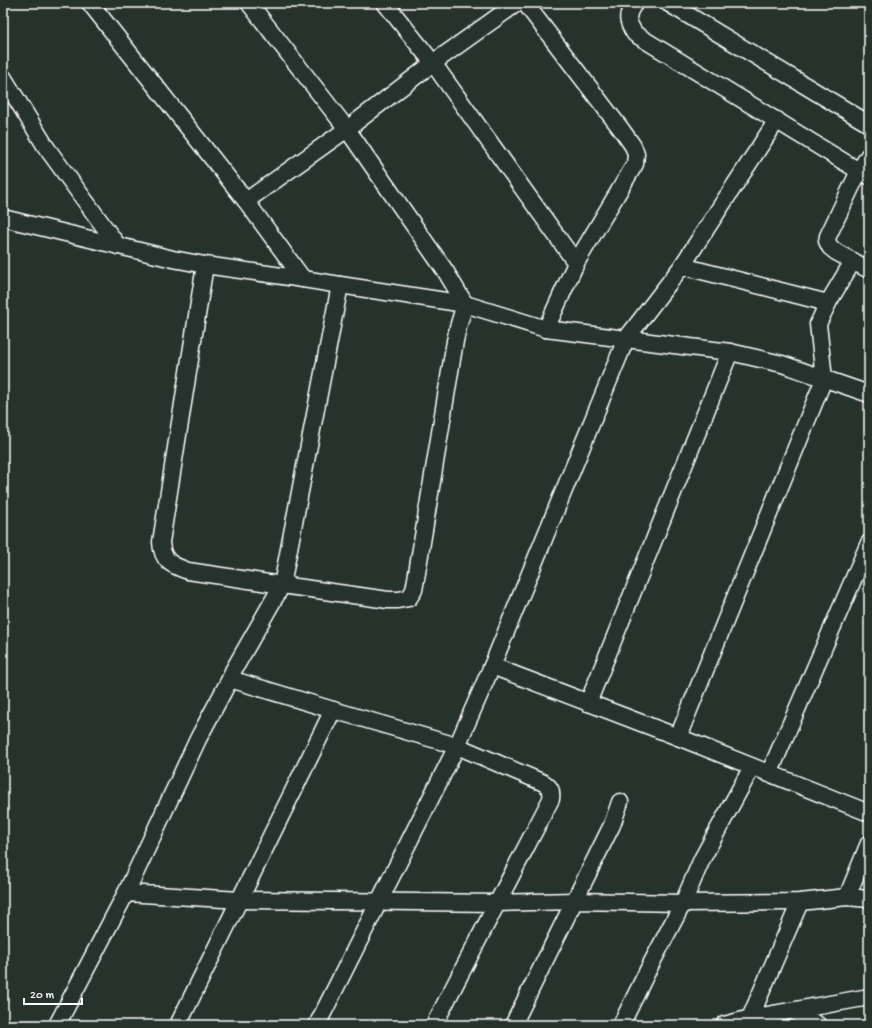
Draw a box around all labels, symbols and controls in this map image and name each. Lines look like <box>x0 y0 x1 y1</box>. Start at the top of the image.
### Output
scale bar <box>24 980 82 1006</box>
text: 20 m <box>30 989 55 1003</box>

